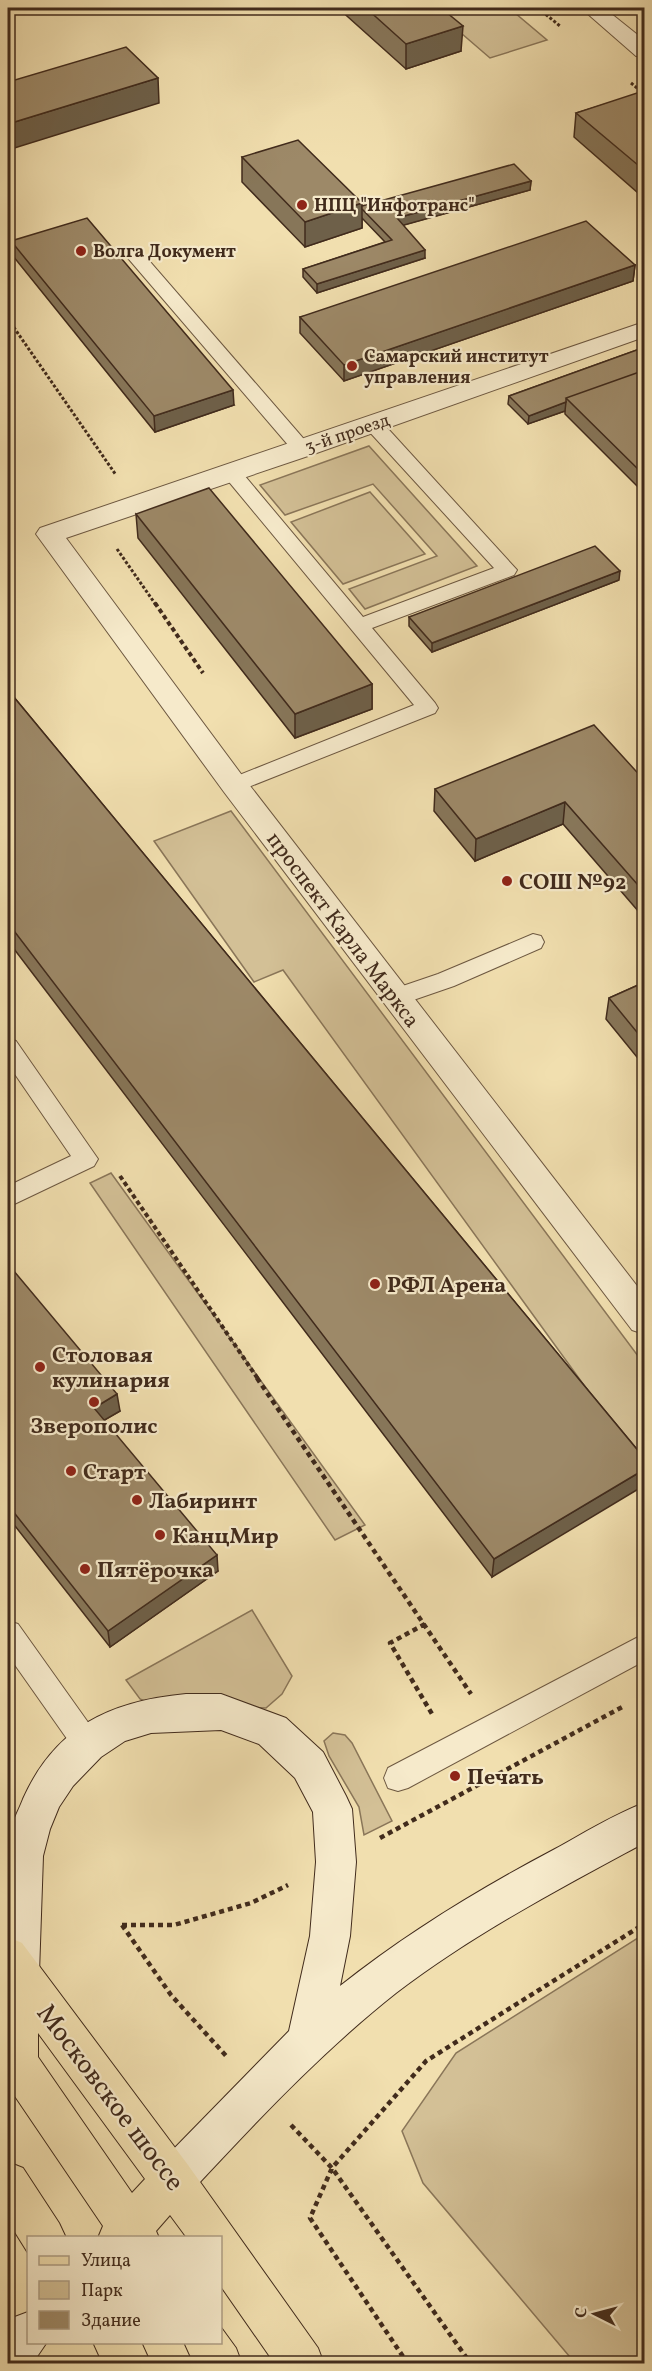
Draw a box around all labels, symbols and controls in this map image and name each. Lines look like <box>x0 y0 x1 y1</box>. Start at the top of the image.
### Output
place label: НПЦ "Инфотранс" <box>314 194 475 219</box>
marker: НПЦ "Инфотранс" <box>295 198 309 212</box>
place label: Волга Документ <box>93 240 236 265</box>
marker: Волга Документ <box>74 244 88 258</box>
place label: Самарский институт управления <box>364 345 549 391</box>
marker: Самарский институт управления <box>345 359 359 373</box>
street label: 3-й проезд <box>302 408 393 461</box>
street label: проспект Карла Маркса <box>258 826 426 1035</box>
place label: СОШ №92 <box>519 868 626 899</box>
marker: СОШ №92 <box>500 874 514 888</box>
place label: РФЛ Арена <box>387 1271 506 1302</box>
marker: РФЛ Арена <box>368 1277 382 1291</box>
place label: Столовая кулинария <box>52 1341 170 1397</box>
marker: Столовая кулинария <box>33 1360 47 1374</box>
marker: Зверополис <box>87 1395 101 1409</box>
place label: Зверополис <box>30 1412 158 1443</box>
place label: Старт <box>83 1458 146 1489</box>
marker: Старт <box>64 1464 78 1478</box>
place label: Лабиринт <box>149 1487 257 1518</box>
marker: Лабиринт <box>130 1493 144 1507</box>
place label: КанцМир <box>172 1522 279 1553</box>
marker: КанцМир <box>153 1528 167 1542</box>
place label: Пятёрочка <box>97 1556 214 1587</box>
marker: Пятёрочка <box>78 1562 92 1576</box>
place label: Печать <box>467 1763 544 1794</box>
marker: Печать <box>448 1769 462 1783</box>
street label: Московское шоссе <box>26 1997 192 2200</box>
legend <box>27 2236 222 2344</box>
text: Улица <box>81 2249 131 2274</box>
text: Парк <box>81 2279 123 2304</box>
north arrow <box>565 2284 625 2344</box>
text: С <box>571 2306 594 2319</box>
text: Здание <box>81 2309 141 2334</box>

